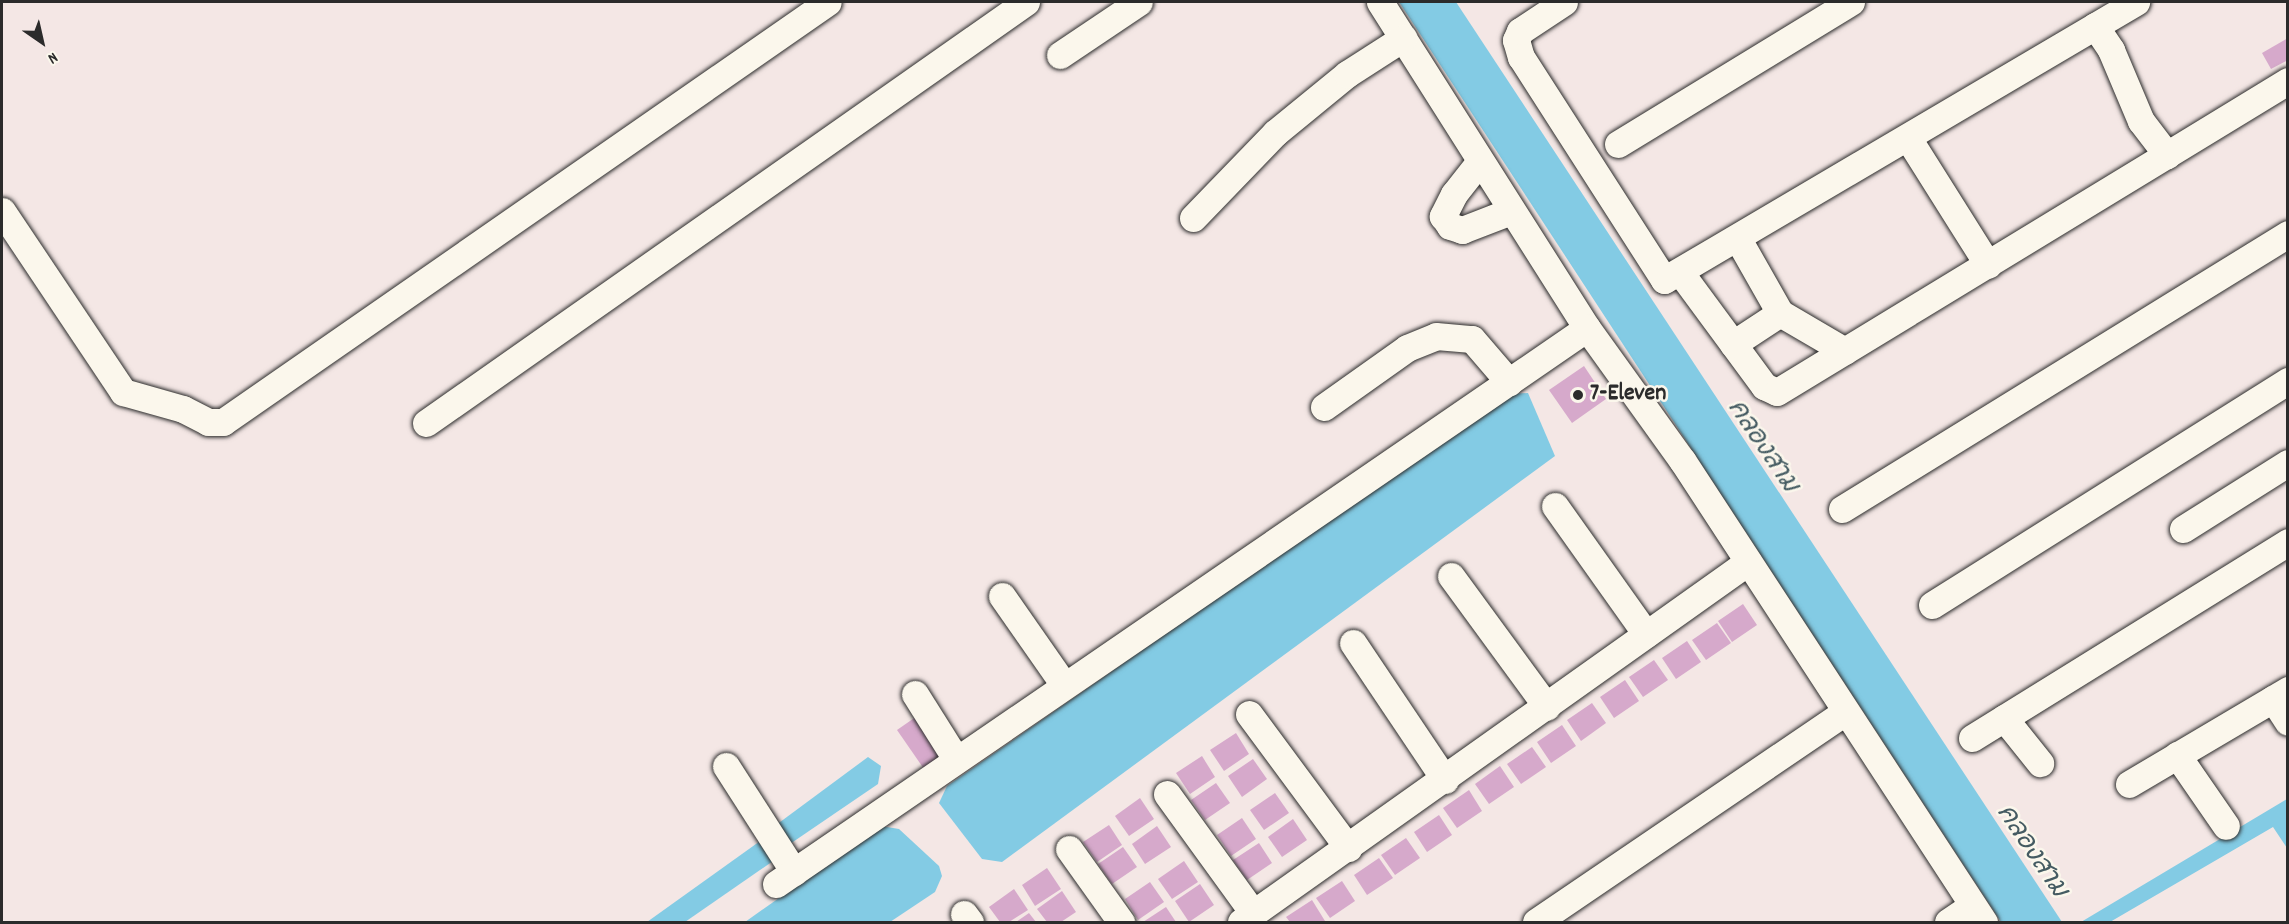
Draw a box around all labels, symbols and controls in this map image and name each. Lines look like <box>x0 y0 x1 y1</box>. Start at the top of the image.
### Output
north arrow <box>12 12 72 72</box>
text: N <box>43 46 62 69</box>
place label: 7-Eleven <box>1590 381 1666 409</box>
marker: 7-Eleven <box>1571 388 1585 402</box>
water label: คลองสาม <box>1720 394 1804 500</box>
water label: คลองสาม <box>1989 799 2073 905</box>

